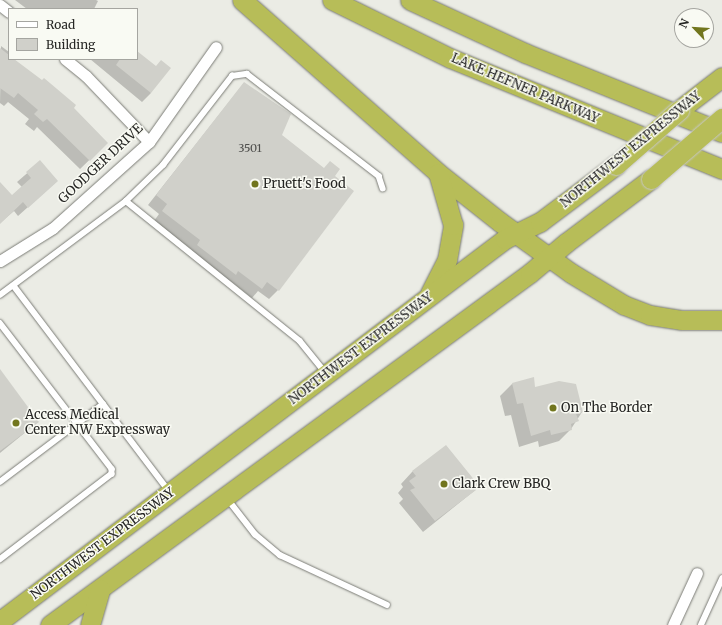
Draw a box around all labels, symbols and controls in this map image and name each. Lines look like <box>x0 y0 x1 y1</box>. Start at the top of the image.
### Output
legend <box>8 8 138 60</box>
north arrow <box>674 8 714 48</box>
text: N <box>676 16 692 30</box>
text: Road <box>46 17 75 32</box>
text: Building <box>46 37 95 52</box>
street label: LAKE HEFNER PARKWAY <box>449 51 601 127</box>
street label: NORTHWEST EXPRESSWAY <box>558 89 704 211</box>
street label: GOODGER DRIVE <box>56 121 146 207</box>
house number: 3501 <box>238 141 262 155</box>
place label: Pruett's Food <box>263 176 346 192</box>
marker: Pruett's Food <box>250 179 260 189</box>
street label: NORTHWEST EXPRESSWAY <box>286 290 436 408</box>
place label: On The Border <box>561 400 652 416</box>
marker: On The Border <box>548 403 558 413</box>
place label: Access Medical Center NW Expressway <box>25 408 170 439</box>
marker: Access Medical Center NW Expressway <box>10 417 22 429</box>
place label: Clark Crew BBQ <box>452 476 550 492</box>
marker: Clark Crew BBQ <box>439 479 449 489</box>
street label: NORTHWEST EXPRESSWAY <box>28 485 178 603</box>

